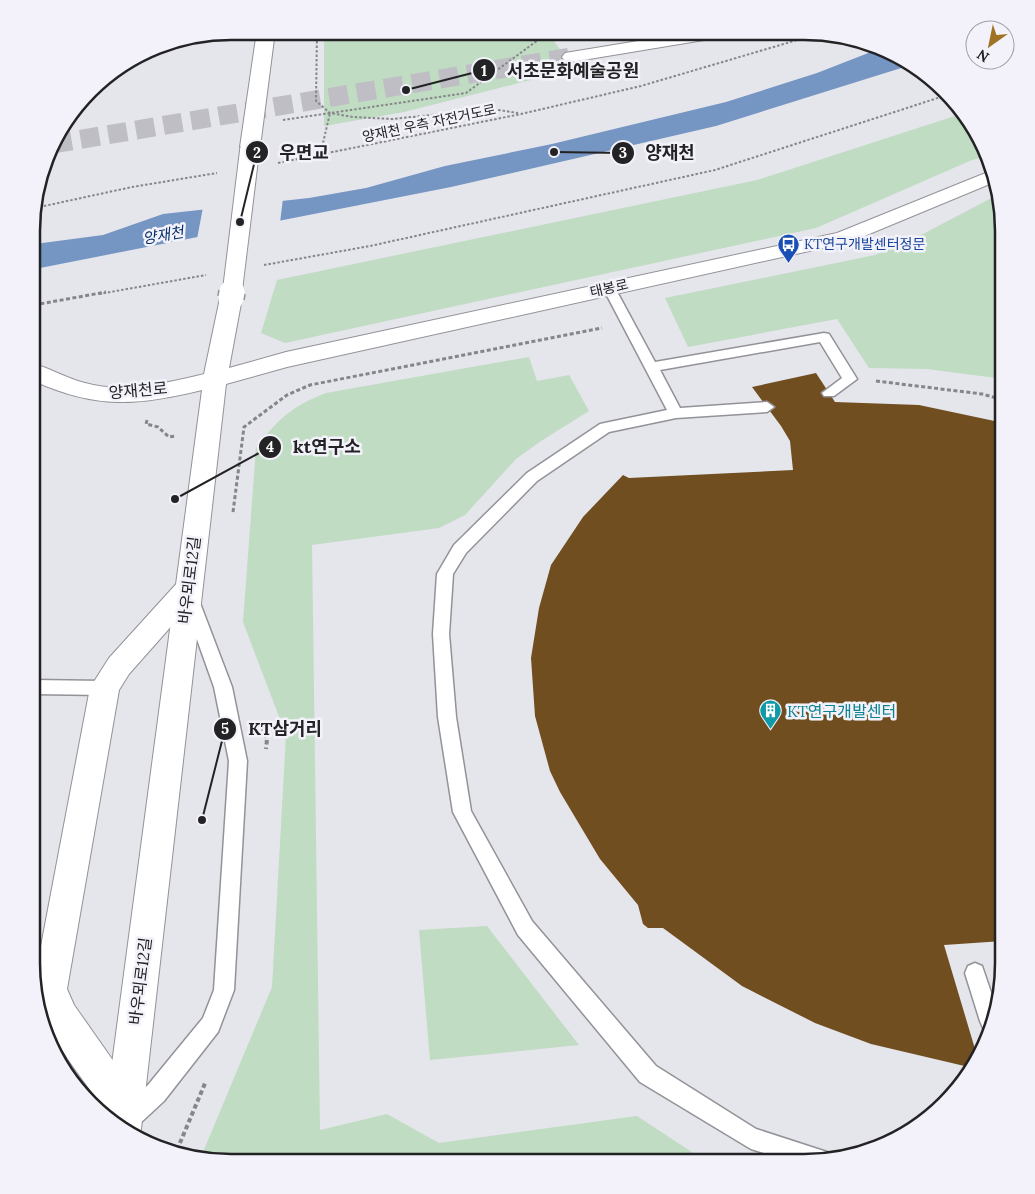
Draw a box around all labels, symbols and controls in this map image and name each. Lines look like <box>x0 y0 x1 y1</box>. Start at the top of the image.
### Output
north arrow <box>965 20 1015 70</box>
text: N <box>973 45 992 66</box>
callout: 서초문화예술공원 <box>472 54 649 87</box>
text: 서초문화예술공원 <box>507 59 639 82</box>
text: 1 <box>481 61 487 80</box>
street label: 양재천 우측 자전거도로 <box>361 100 498 146</box>
callout: 우면교 <box>244 136 339 169</box>
callout: 양재천 <box>611 136 705 169</box>
text: 우면교 <box>279 141 329 164</box>
text: 양재천 <box>645 141 695 164</box>
text: 2 <box>253 143 261 162</box>
text: 3 <box>619 143 627 162</box>
water label: 양재천 <box>141 222 187 248</box>
bus stop icon: KT연구개발센터정문 <box>776 232 800 263</box>
place label: KT연구개발센터정문 <box>804 235 925 253</box>
street label: 태봉로 <box>588 275 630 301</box>
street label: 양재천로 <box>108 377 168 403</box>
callout: kt연구소 <box>258 430 371 463</box>
text: kt연구소 <box>293 435 361 458</box>
text: 4 <box>266 437 274 456</box>
street label: 바우뫼로12길 <box>174 535 204 625</box>
building icon: KT연구개발센터 <box>759 699 783 730</box>
place label: KT연구개발센터 <box>787 701 896 721</box>
callout: KT삼거리 <box>213 713 332 746</box>
text: KT삼거리 <box>248 717 322 740</box>
text: 5 <box>221 719 229 738</box>
street label: 바우뫼로12길 <box>125 936 155 1026</box>

